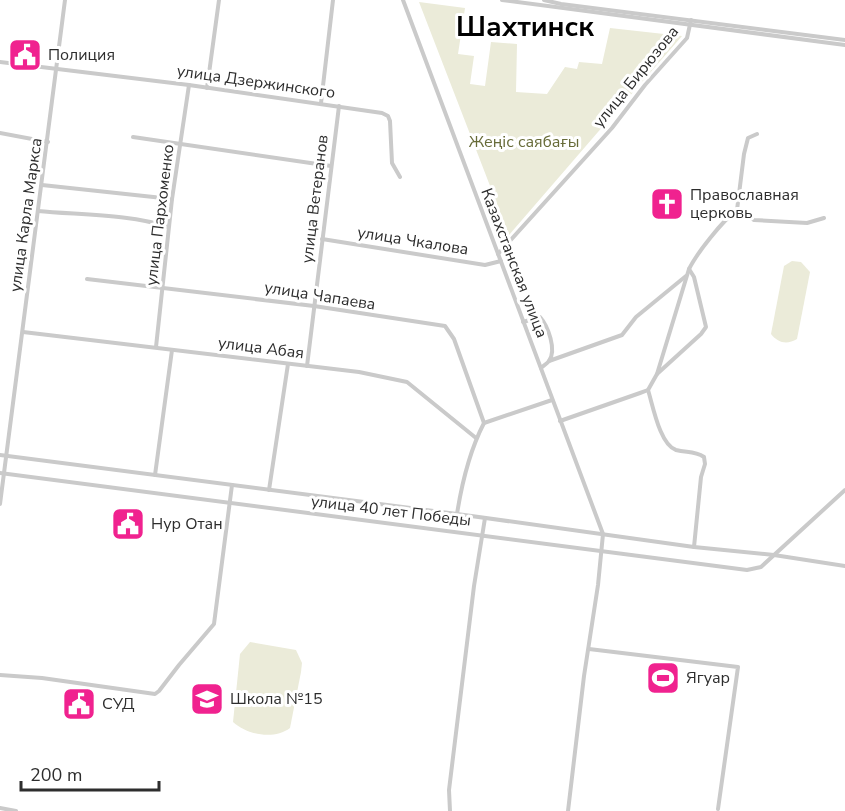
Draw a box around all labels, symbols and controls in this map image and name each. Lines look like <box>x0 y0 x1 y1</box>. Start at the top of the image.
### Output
district label: Шахтинск <box>456 8 594 46</box>
street label: улица Бирюзова <box>588 22 684 132</box>
public building icon: Полиция <box>7 37 43 73</box>
place label: Полиция <box>48 44 115 66</box>
street label: улица Дзержинского <box>175 60 337 104</box>
park label: Жеңіс саябағы <box>469 131 579 153</box>
street label: улица Ветеранов <box>296 133 334 265</box>
street label: улица Карла Маркса <box>4 137 48 293</box>
street label: улица Пархоменко <box>140 143 180 287</box>
place label: Православная церковь <box>690 184 799 224</box>
street label: Казахстанская улица <box>475 185 553 341</box>
church icon: Православная церковь <box>649 186 685 222</box>
street label: улица Чкалова <box>356 221 470 261</box>
street label: улица Чапаева <box>263 276 377 316</box>
street label: улица Абая <box>217 332 305 364</box>
street label: улица 40 лет Победы <box>310 490 472 532</box>
public building icon: Нур Отан <box>110 506 146 542</box>
place label: Нур Отан <box>151 513 223 535</box>
sports icon: Ягуар <box>645 660 681 696</box>
place label: Ягуар <box>686 667 730 689</box>
school or university icon: Школа №15 <box>189 681 225 717</box>
public building icon: СУД <box>61 686 97 722</box>
place label: Школа №15 <box>230 688 323 710</box>
place label: СУД <box>102 693 135 715</box>
scale bar <box>21 754 159 792</box>
text: 200 m <box>30 763 82 787</box>

